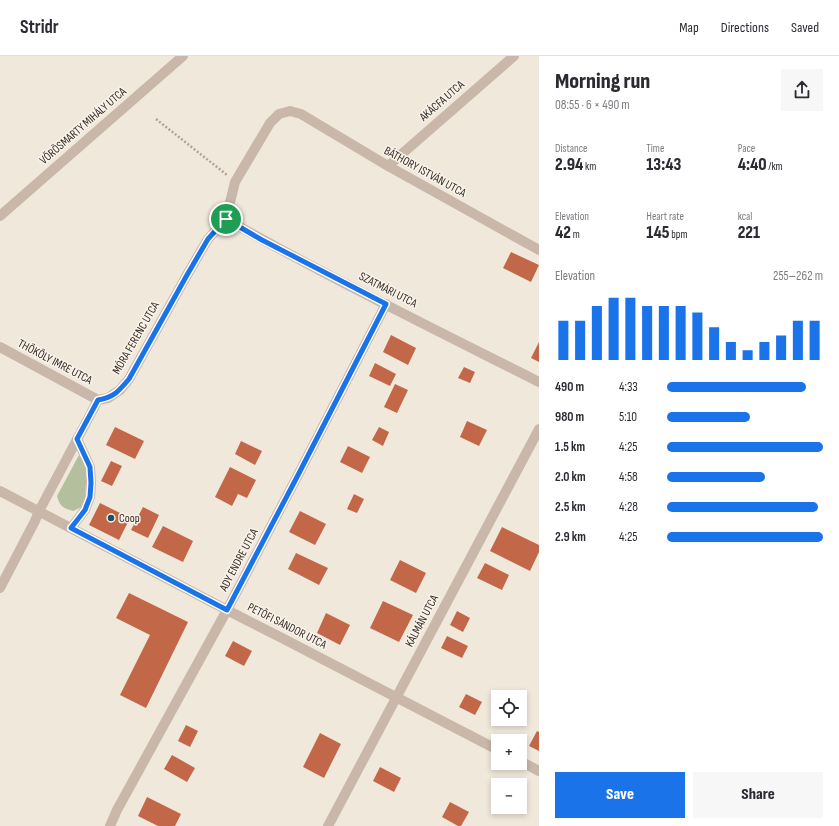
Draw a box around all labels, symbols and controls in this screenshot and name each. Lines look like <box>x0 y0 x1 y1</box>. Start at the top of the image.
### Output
text: Stridr <box>20 16 59 39</box>
text: Map <box>679 19 699 36</box>
text: Directions <box>721 19 769 36</box>
text: Saved <box>791 19 819 36</box>
text: Morning run <box>555 68 650 95</box>
button: share <box>781 69 823 111</box>
street label: AKÁCFA UTCA <box>416 77 468 125</box>
street label: VÖRÖSMARTY MIHÁLY UTCA <box>37 84 130 168</box>
text: 08:55 · 6 × 490 m <box>555 97 630 113</box>
text: Distance <box>555 142 587 155</box>
text: Time <box>646 142 664 155</box>
text: Pace <box>738 142 755 155</box>
street label: BÁTHORY ISTVÁN UTCA <box>381 143 469 201</box>
text: 2.94 <box>555 155 583 175</box>
text: 13:43 <box>646 155 681 175</box>
text: 4:40 <box>738 155 767 175</box>
text: km <box>583 160 596 173</box>
text: /km <box>767 160 783 173</box>
pin <box>209 202 243 236</box>
icon: arrive <box>215 208 237 230</box>
text: Elevation <box>555 210 589 223</box>
text: Heart rate <box>646 210 684 223</box>
text: kcal <box>738 210 752 223</box>
text: 42 <box>555 223 571 243</box>
text: 145 <box>646 223 670 243</box>
text: 221 <box>738 223 760 243</box>
text: m <box>571 228 580 241</box>
text: bpm <box>670 228 687 241</box>
text: Elevation <box>555 268 595 284</box>
text: 255–262 m <box>773 268 823 284</box>
street label: SZATMÁRI UTCA <box>356 269 420 311</box>
street label: MÓRA FERENC UTCA <box>109 298 163 377</box>
street label: THÖKÖLY IMRE UTCA <box>15 336 96 388</box>
text: 490 m <box>555 379 584 395</box>
text: 4:33 <box>619 379 638 395</box>
text: 980 m <box>555 409 584 425</box>
text: 5:10 <box>619 409 637 425</box>
text: 1.5 km <box>555 439 585 455</box>
text: 4:25 <box>619 439 637 455</box>
text: 2.0 km <box>555 469 586 485</box>
text: 4:58 <box>619 469 638 485</box>
text: 2.5 km <box>555 499 586 515</box>
text: 4:28 <box>619 499 638 515</box>
place label: Coop <box>119 511 140 526</box>
marker: Coop <box>106 513 116 523</box>
street label: ADY ENDRE UTCA <box>216 525 262 595</box>
text: 2.9 km <box>555 529 586 545</box>
text: 4:25 <box>619 529 637 545</box>
street label: KÁLMÁN UTCA <box>402 592 442 650</box>
street label: PETŐFI SÁNDOR UTCA <box>245 600 330 653</box>
map controls <box>491 690 527 814</box>
button: locate <box>491 690 527 726</box>
button: + <box>491 734 527 770</box>
button: Save <box>555 772 685 818</box>
button: Share <box>693 772 823 818</box>
button: − <box>491 778 527 814</box>

